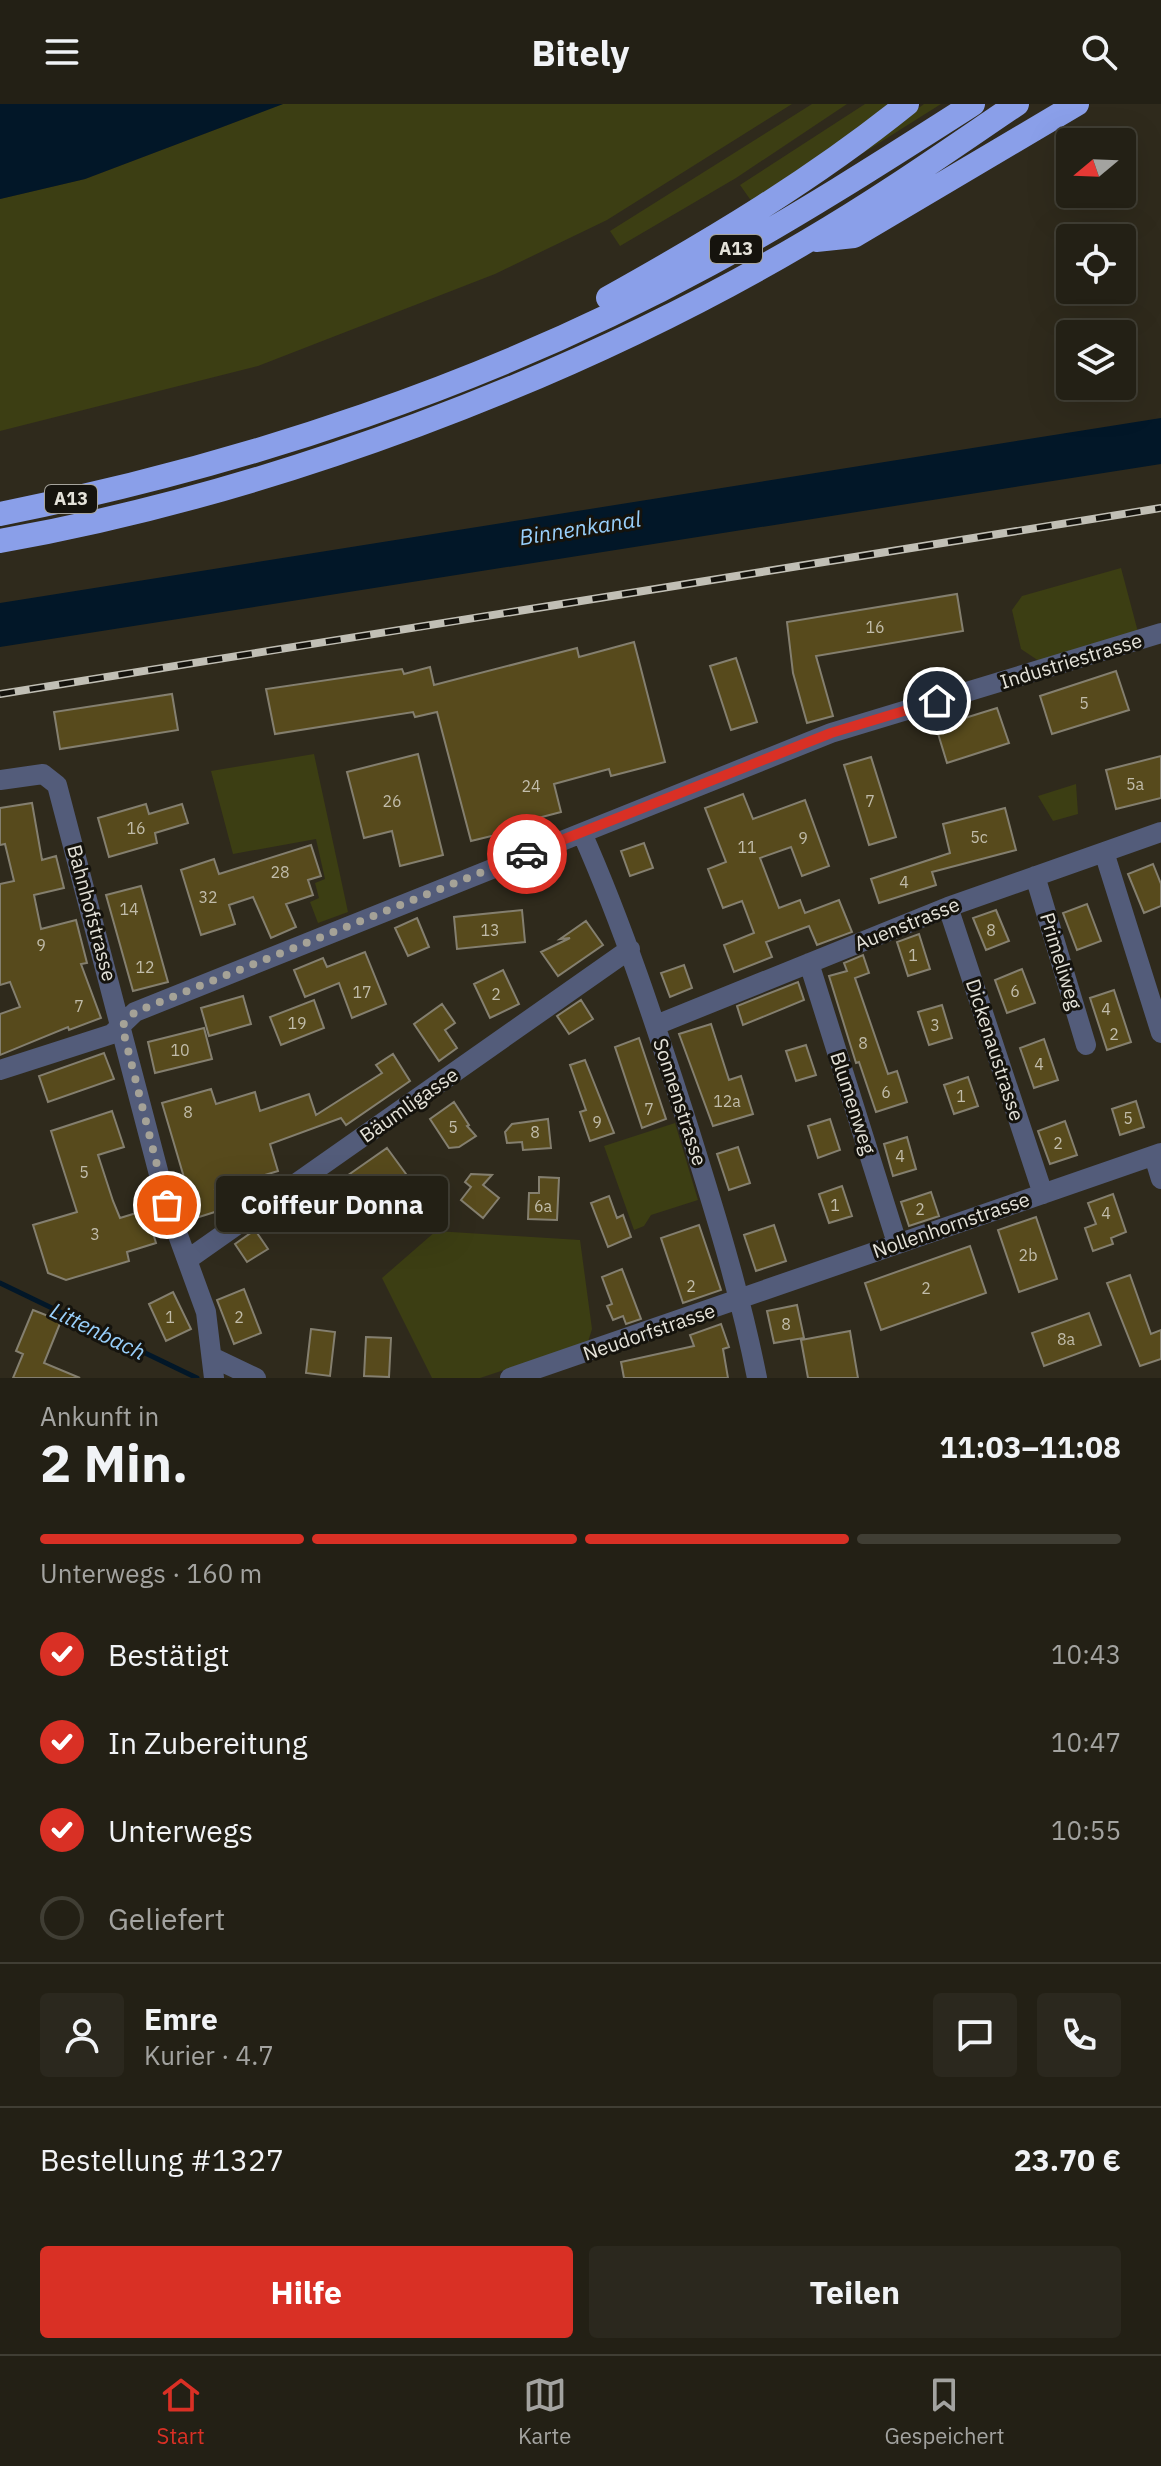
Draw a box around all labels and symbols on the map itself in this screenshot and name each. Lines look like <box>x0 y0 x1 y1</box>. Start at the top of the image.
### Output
north arrow <box>1056 128 1136 208</box>
road number: A13 <box>710 235 762 263</box>
road number: A13 <box>45 485 97 513</box>
water label: Binnenkanal <box>517 504 643 551</box>
house number: 16 <box>865 617 885 637</box>
street label: Industriestrasse <box>997 626 1145 695</box>
pin <box>903 667 971 735</box>
house number: 5 <box>1079 693 1089 713</box>
house number: 5a <box>1126 774 1145 794</box>
house number: 24 <box>521 776 541 796</box>
house number: 26 <box>382 791 402 811</box>
house number: 7 <box>865 791 875 811</box>
courier <box>487 814 567 894</box>
house number: 16 <box>126 818 146 838</box>
house number: 5c <box>970 827 988 847</box>
house number: 9 <box>798 828 808 848</box>
house number: 11 <box>737 837 757 857</box>
street label: Bahnhofstrasse <box>61 842 124 984</box>
house number: 28 <box>270 862 290 882</box>
house number: 4 <box>899 872 909 892</box>
house number: 32 <box>198 887 218 907</box>
street label: Auenstrasse <box>850 890 964 957</box>
house number: 14 <box>119 899 139 919</box>
street label: Primeliweg <box>1034 909 1089 1013</box>
house number: 13 <box>480 920 500 940</box>
house number: 8 <box>986 920 996 940</box>
house number: 9 <box>36 935 46 955</box>
house number: 1 <box>908 945 918 965</box>
house number: 12 <box>135 957 155 977</box>
street label: Dickenaustrasse <box>960 975 1031 1124</box>
house number: 6 <box>1010 981 1020 1001</box>
house number: 17 <box>352 982 372 1002</box>
house number: 2 <box>491 984 501 1004</box>
house number: 7 <box>74 996 84 1016</box>
house number: 4 <box>1101 999 1111 1019</box>
house number: 19 <box>287 1013 307 1033</box>
house number: 3 <box>930 1015 940 1035</box>
house number: 2 <box>1109 1024 1119 1044</box>
house number: 8 <box>858 1033 868 1053</box>
street label: Sonnenstrasse <box>647 1035 714 1169</box>
house number: 10 <box>170 1040 190 1060</box>
street label: Blumenweg <box>824 1048 883 1158</box>
house number: 4 <box>1034 1054 1044 1074</box>
street label: Bäumligasse <box>354 1061 463 1148</box>
house number: 6 <box>881 1082 891 1102</box>
house number: 1 <box>956 1086 966 1106</box>
house number: 12a <box>713 1091 741 1111</box>
house number: 7 <box>644 1099 654 1119</box>
house number: 8 <box>183 1102 193 1122</box>
house number: 5 <box>1123 1108 1133 1128</box>
house number: 9 <box>592 1112 602 1132</box>
house number: 5 <box>448 1117 458 1137</box>
house number: 8 <box>530 1122 540 1142</box>
house number: 2 <box>1053 1133 1063 1153</box>
house number: 4 <box>895 1146 905 1166</box>
house number: 5 <box>79 1162 89 1182</box>
pin <box>133 1171 201 1239</box>
callout: Coiffeur Donna <box>215 1177 447 1233</box>
street label: Nollenhornstrasse <box>869 1185 1033 1264</box>
house number: 1 <box>830 1195 840 1215</box>
house number: 6a <box>534 1196 553 1216</box>
house number: 2 <box>915 1199 925 1219</box>
house number: 4 <box>1101 1203 1111 1223</box>
house number: 3 <box>90 1224 100 1244</box>
house number: 2b <box>1019 1245 1037 1265</box>
house number: 2 <box>686 1276 696 1296</box>
house number: 2 <box>921 1278 931 1298</box>
water label: Littenbach <box>46 1295 151 1366</box>
street label: Neudorfstrasse <box>579 1296 719 1367</box>
house number: 1 <box>165 1307 175 1327</box>
house number: 2 <box>234 1307 244 1327</box>
house number: 8 <box>781 1314 791 1334</box>
house number: 8a <box>1057 1329 1076 1349</box>

